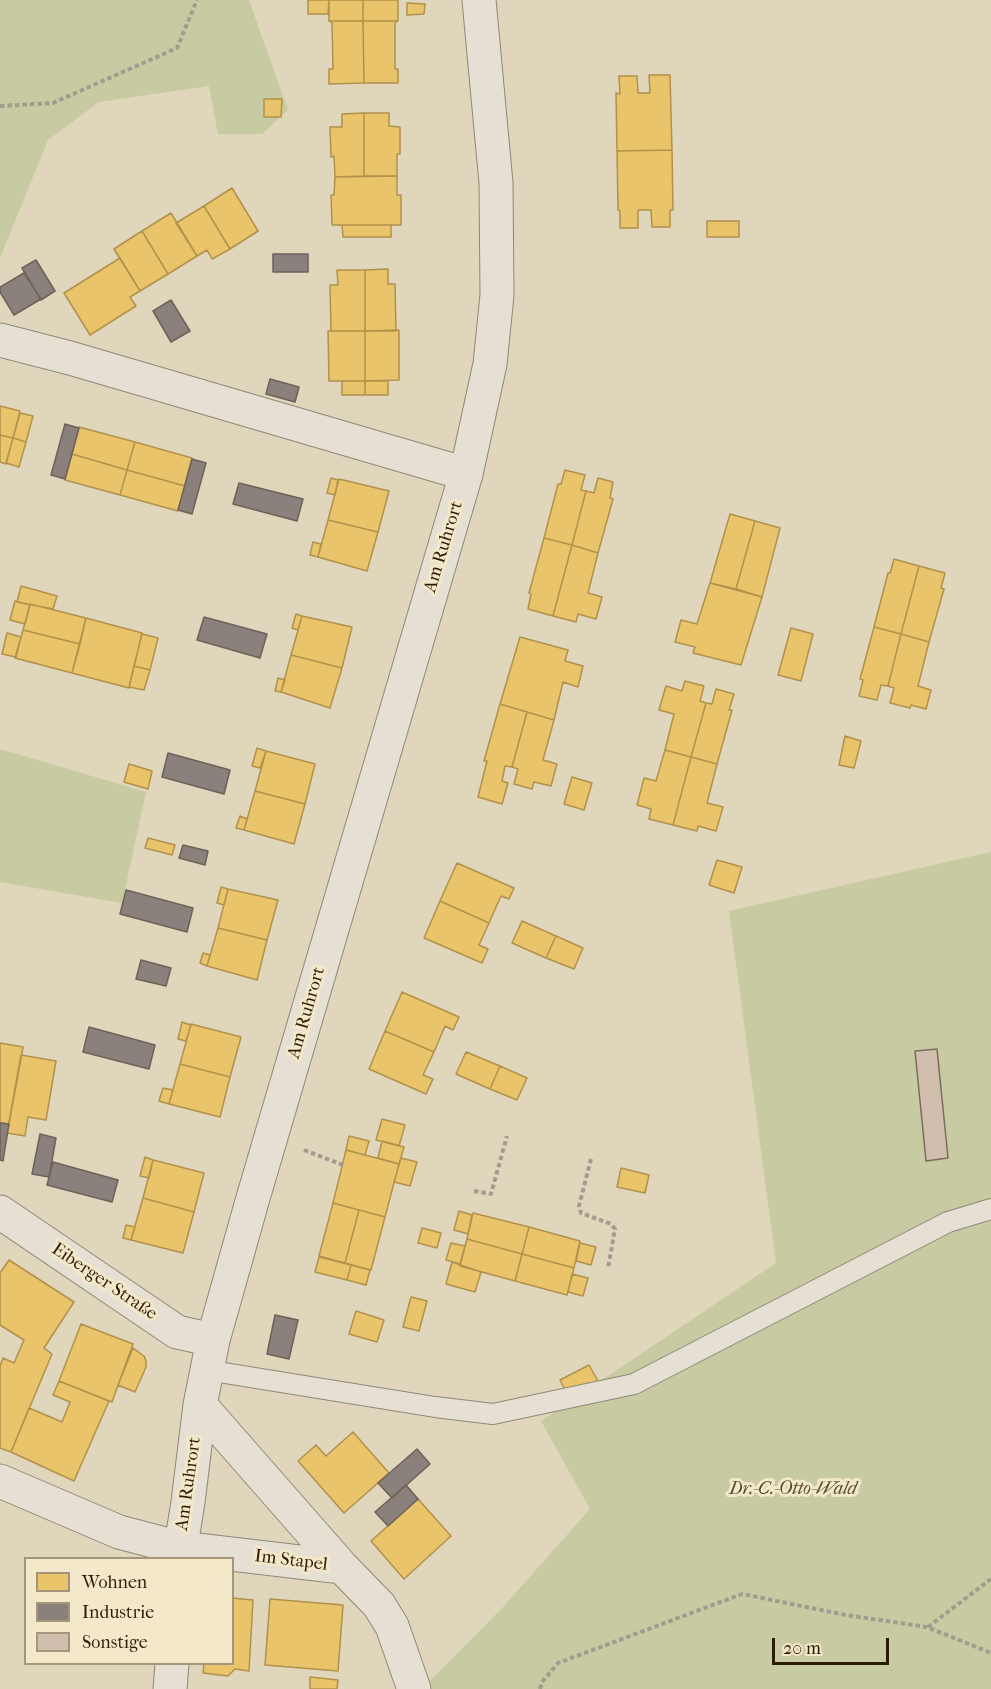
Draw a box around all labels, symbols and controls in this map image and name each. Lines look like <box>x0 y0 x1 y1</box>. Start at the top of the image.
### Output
street label: Am Ruhrort <box>420 499 468 595</box>
street label: Am Ruhrort <box>284 965 330 1061</box>
street label: Eiberger Straße <box>47 1239 161 1325</box>
street label: Am Ruhrort <box>172 1436 206 1532</box>
park label: Dr.-C.-Otto-Wald <box>729 1479 857 1501</box>
street label: Im Stapel <box>253 1546 329 1576</box>
legend <box>24 1557 234 1665</box>
text: Wohnen <box>82 1572 147 1593</box>
text: Industrie <box>82 1602 154 1623</box>
scale bar <box>775 1626 892 1664</box>
text: Sonstige <box>82 1632 148 1653</box>
text: 20 m <box>783 1638 821 1659</box>

